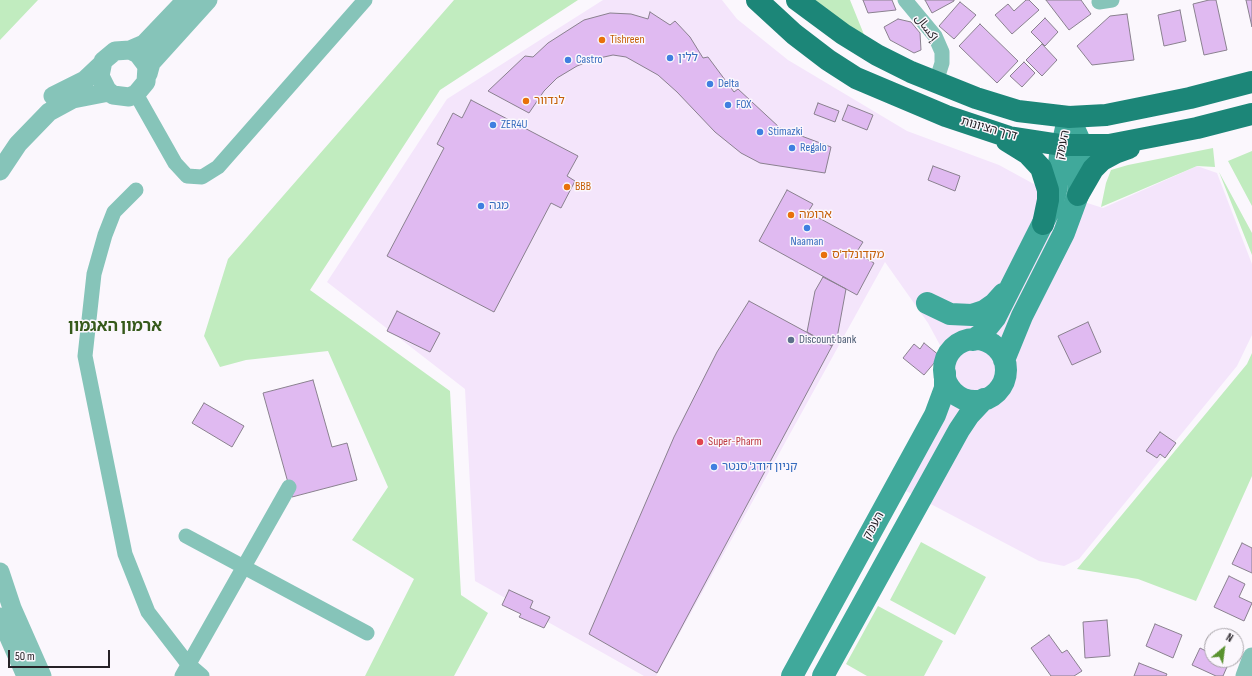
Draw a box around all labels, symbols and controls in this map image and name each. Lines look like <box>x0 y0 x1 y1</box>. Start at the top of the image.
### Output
street label: إكسال <box>911 12 941 44</box>
place label: Tishreen <box>610 33 645 47</box>
marker: Tishreen <box>597 35 607 45</box>
place label: ללין <box>678 51 698 65</box>
place label: Castro <box>576 53 602 67</box>
marker: ללין <box>665 53 675 63</box>
marker: Castro <box>563 55 573 65</box>
place label: Delta <box>718 77 739 91</box>
marker: Delta <box>705 79 715 89</box>
place label: לנדוור <box>534 94 565 108</box>
marker: לנדוור <box>521 96 531 106</box>
place label: FOX <box>736 98 751 112</box>
marker: FOX <box>723 100 733 110</box>
street label: דרך הציונות <box>959 114 1019 144</box>
place label: ZER4U <box>501 118 527 132</box>
marker: ZER4U <box>488 120 498 130</box>
place label: Stimazki <box>768 125 802 139</box>
marker: Stimazki <box>755 127 765 137</box>
street label: העמק <box>1053 129 1073 161</box>
place label: Regalo <box>800 141 827 155</box>
marker: Regalo <box>787 143 797 153</box>
place label: BBB <box>575 180 591 194</box>
marker: BBB <box>562 182 572 192</box>
place label: מגה <box>489 199 509 213</box>
marker: מגה <box>476 201 486 211</box>
place label: ארומה <box>799 208 832 222</box>
marker: ארומה <box>786 210 796 220</box>
marker: Naaman <box>802 223 812 233</box>
place label: Naaman <box>791 235 823 249</box>
place label: מקדונלד'ס <box>832 248 884 262</box>
marker: מקדונלד'ס <box>819 250 829 260</box>
district label: ארמון האגמון <box>68 317 162 337</box>
place label: Discount bank <box>799 333 856 347</box>
marker: Discount bank <box>786 335 796 345</box>
place label: Super-Pharm <box>708 435 762 449</box>
marker: Super-Pharm <box>695 437 705 447</box>
place label: קניון דודג' סנטר <box>722 460 798 474</box>
marker: קניון דודג' סנטר <box>709 462 719 472</box>
street label: העמק <box>860 509 888 543</box>
north arrow <box>1204 628 1244 668</box>
text: N <box>1224 631 1235 645</box>
scale bar <box>10 642 112 668</box>
text: 50 m <box>15 649 35 664</box>

